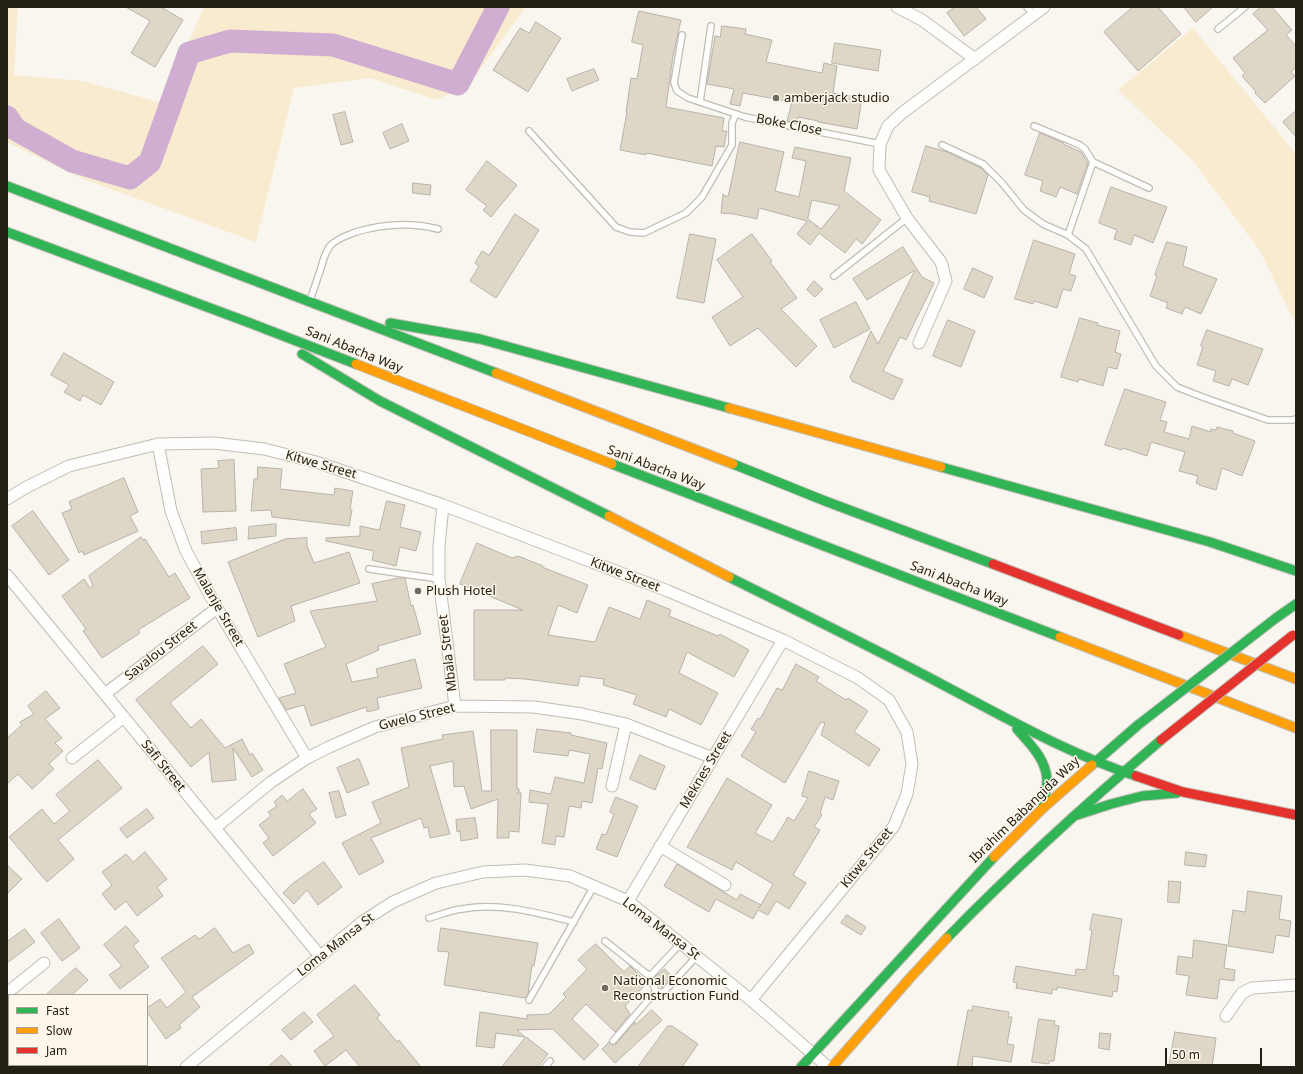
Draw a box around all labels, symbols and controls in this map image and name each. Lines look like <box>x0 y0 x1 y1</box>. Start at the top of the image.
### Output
place label: amberjack studio <box>784 90 890 106</box>
marker: amberjack studio <box>771 93 781 103</box>
street label: Boke Close <box>755 111 823 139</box>
street label: Sani Abacha Way <box>303 323 405 377</box>
street label: Sani Abacha Way <box>605 442 707 494</box>
street label: Kitwe Street <box>284 447 358 483</box>
street label: Kitwe Street <box>588 555 662 595</box>
street label: Sani Abacha Way <box>908 558 1010 610</box>
street label: Malanje Street <box>189 565 247 649</box>
place label: Plush Hotel <box>426 583 496 599</box>
marker: Plush Hotel <box>413 586 423 596</box>
street label: Mbala Street <box>436 614 460 692</box>
street label: Savalou Street <box>122 618 200 684</box>
street label: Gwelo Street <box>377 700 457 734</box>
street label: Meknes Street <box>677 729 735 811</box>
street label: Safi Street <box>137 737 189 795</box>
street label: Ibrahim Babangida Way <box>967 753 1083 867</box>
street label: Kitwe Street <box>838 825 896 891</box>
street label: Loma Mansa St <box>619 895 703 963</box>
street label: Loma Mansa St <box>294 910 378 980</box>
place label: National Economic Reconstruction Fund <box>613 973 739 1004</box>
marker: National Economic Reconstruction Fund <box>600 983 610 993</box>
legend <box>8 994 148 1066</box>
text: Fast <box>46 1002 69 1019</box>
text: Slow <box>46 1022 72 1039</box>
scale bar <box>1167 1040 1264 1066</box>
text: Jam <box>46 1042 67 1059</box>
text: 50 m <box>1172 1046 1200 1063</box>

